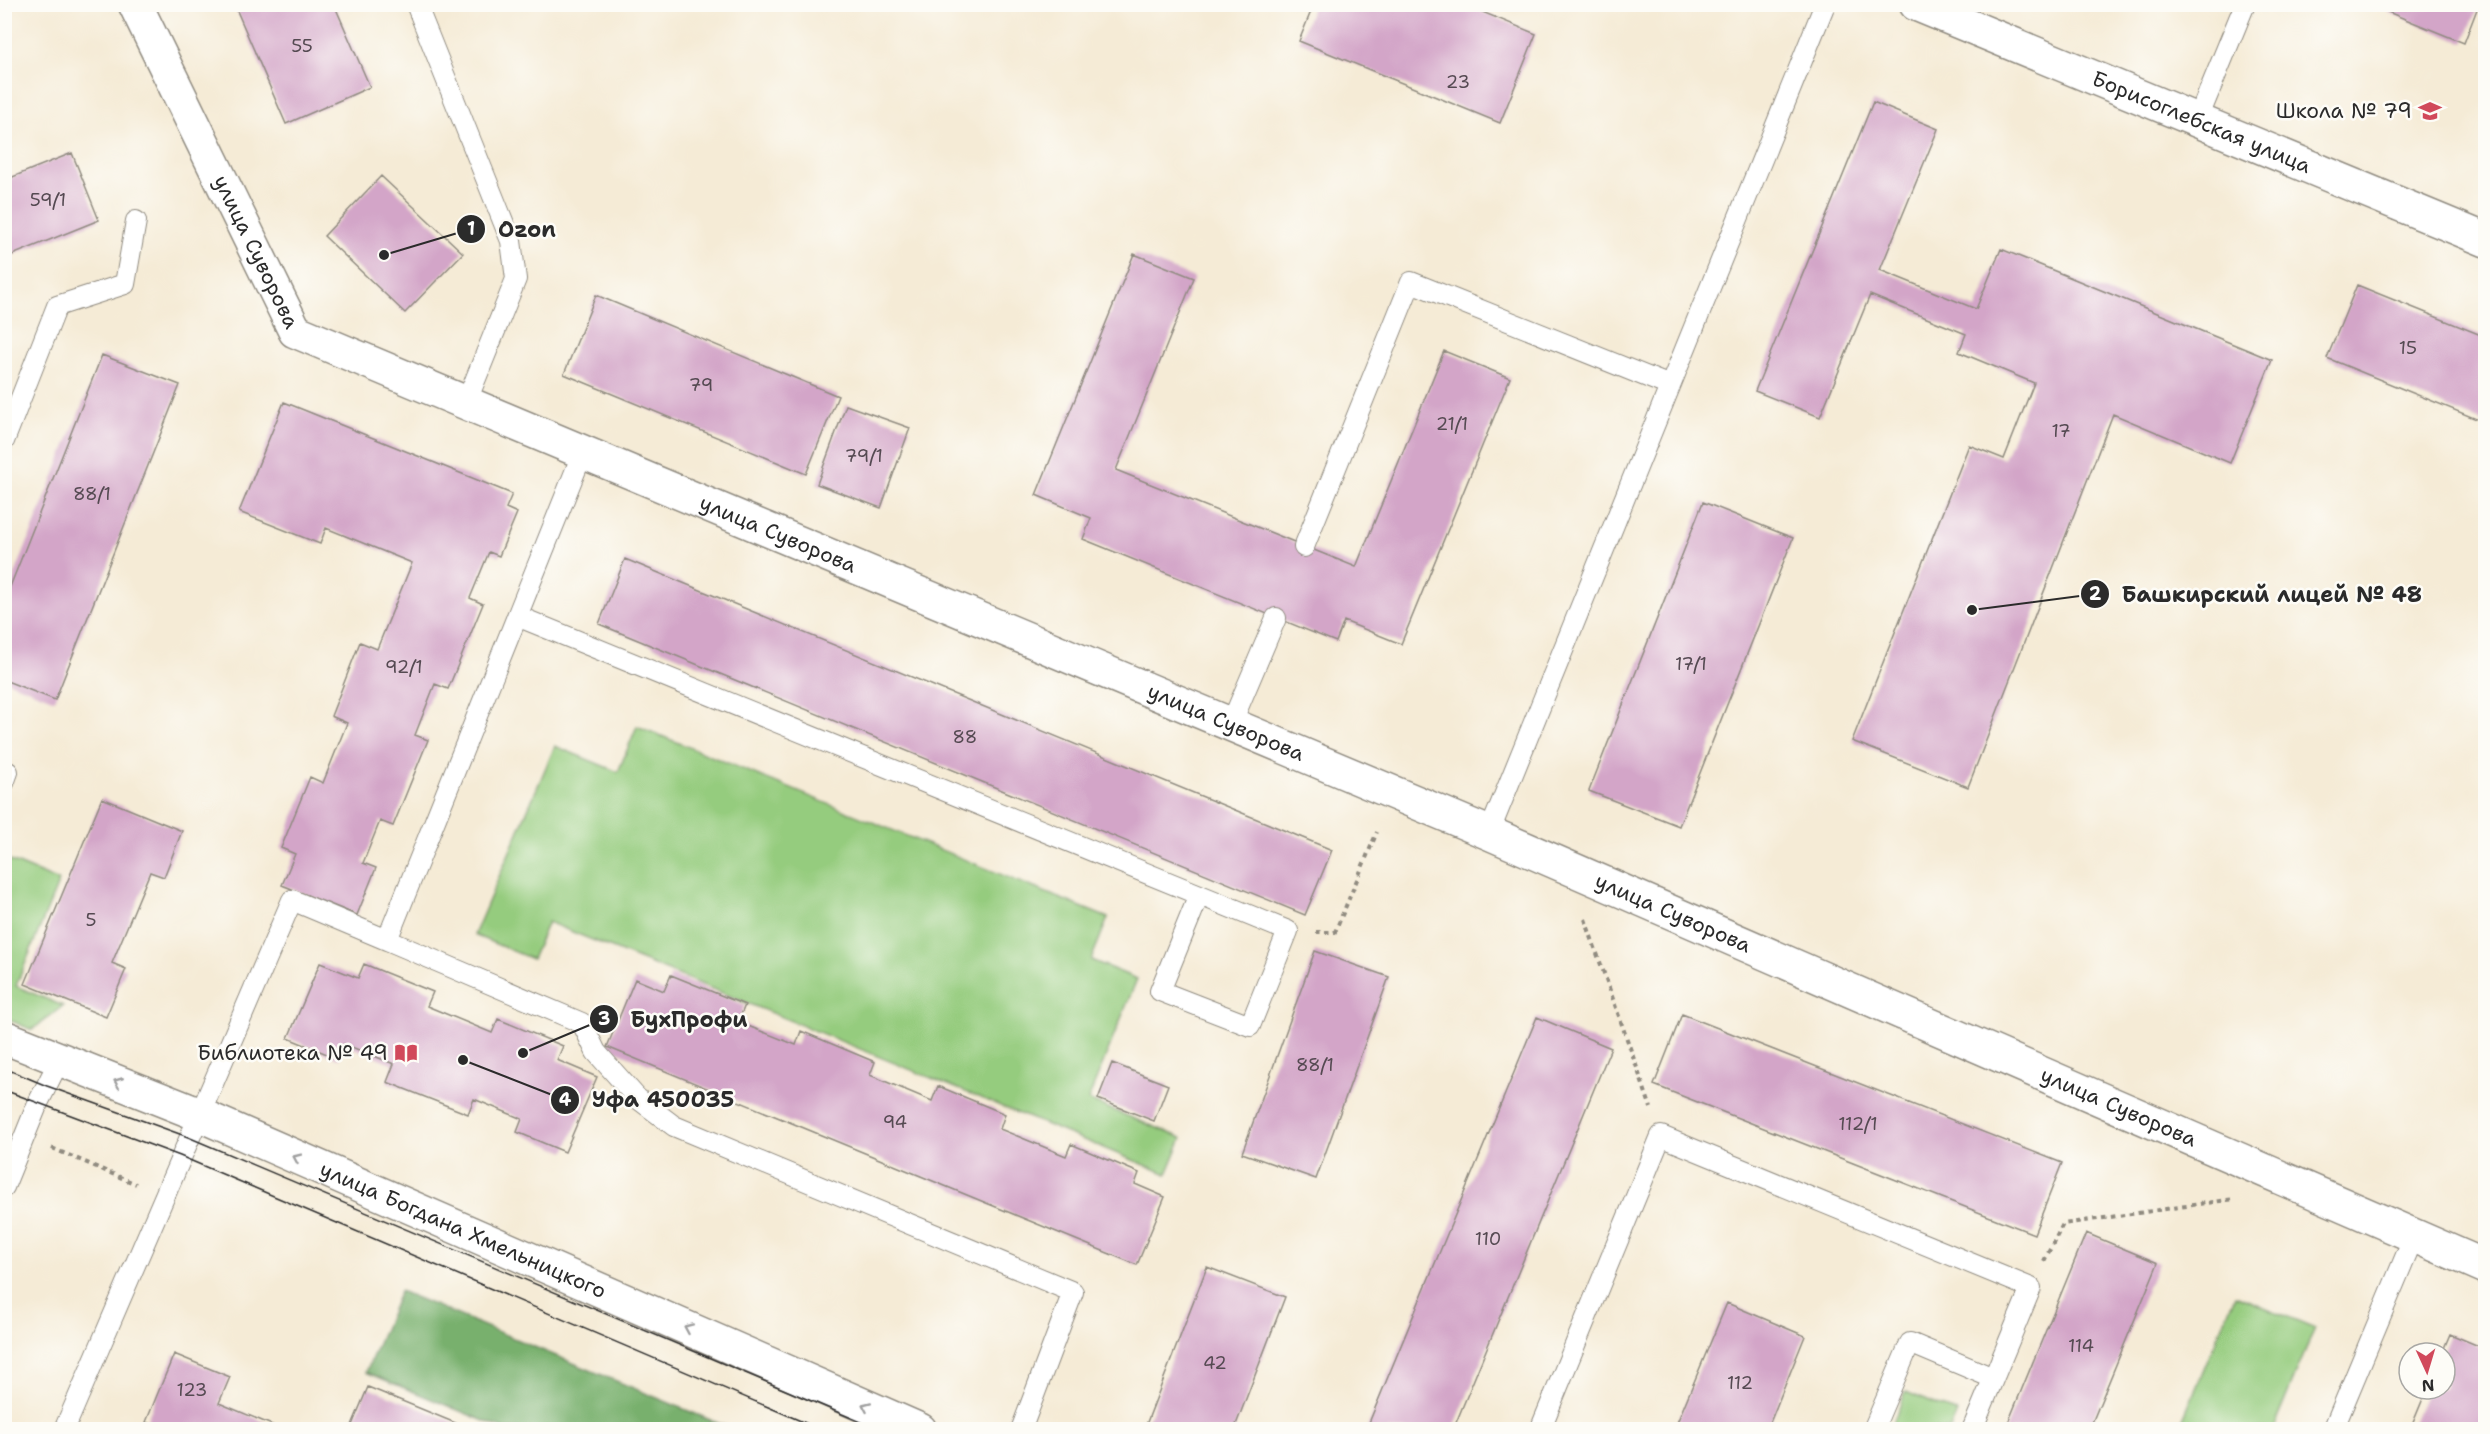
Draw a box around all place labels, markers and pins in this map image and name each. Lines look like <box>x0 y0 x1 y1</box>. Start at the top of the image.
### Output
place label: Школа № 79 <box>2276 97 2412 125</box>
school or university icon: Школа № 79 <box>2417 98 2443 124</box>
callout: Ozon <box>456 209 568 249</box>
callout: Башкирский лицей № 48 <box>2080 574 2434 614</box>
callout: БухПрофи <box>589 999 760 1039</box>
place label: Библиотека № 49 <box>197 1039 388 1067</box>
library icon: Библиотека № 49 <box>393 1040 419 1066</box>
callout: Уфа 450035 <box>550 1080 746 1120</box>

